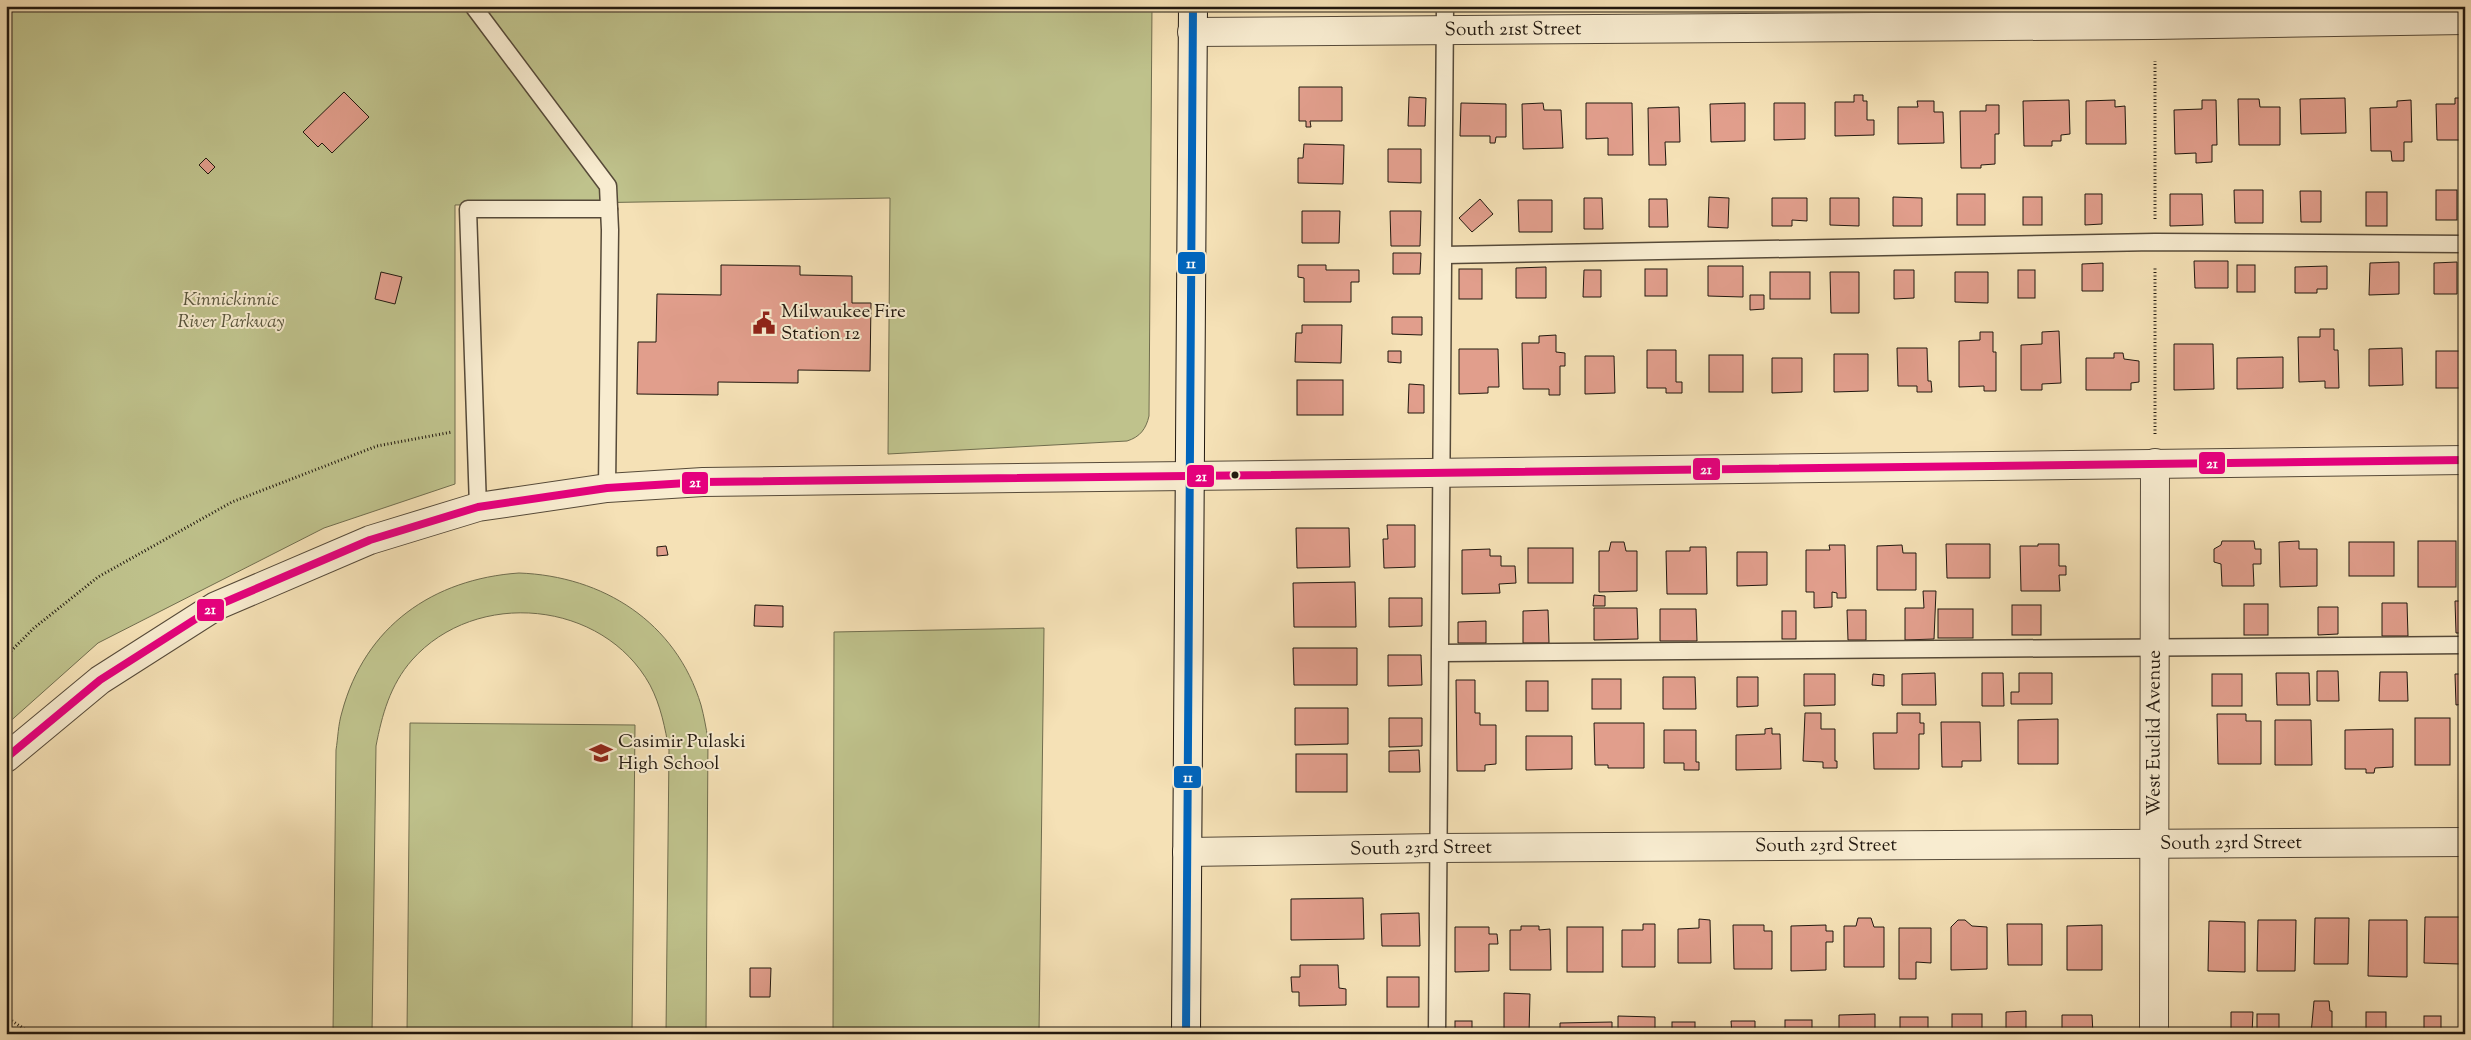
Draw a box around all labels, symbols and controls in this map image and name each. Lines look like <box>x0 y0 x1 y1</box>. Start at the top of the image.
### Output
street label: South 21st Street <box>1444 16 1582 44</box>
line badge: 11 <box>1177 251 1206 275</box>
text: 11 <box>1186 255 1196 275</box>
park label: Kinnickinnic River Parkway <box>177 287 285 336</box>
place label: Milwaukee Fire Station 12 <box>781 299 906 348</box>
public building icon: Milwaukee Fire Station 12 <box>751 310 777 336</box>
line badge: 21 <box>2198 451 2226 475</box>
text: 21 <box>2206 455 2218 475</box>
line badge: 21 <box>1692 457 1721 481</box>
text: 21 <box>1700 461 1712 481</box>
line badge: 21 <box>1186 464 1215 488</box>
text: 21 <box>1195 468 1207 488</box>
unlabelled marker <box>1230 470 1240 480</box>
line badge: 21 <box>681 471 709 495</box>
text: 21 <box>689 474 701 494</box>
line badge: 21 <box>196 598 225 622</box>
text: 21 <box>204 601 216 621</box>
street label: West Euclid Avenue <box>2141 650 2168 816</box>
place label: Casimir Pulaski High School <box>618 729 746 778</box>
school or university icon: Casimir Pulaski High School <box>588 740 614 766</box>
line badge: 11 <box>1173 765 1202 789</box>
text: 11 <box>1183 769 1193 789</box>
street label: South 23rd Street <box>2160 829 2302 857</box>
street label: South 23rd Street <box>1755 832 1897 860</box>
street label: South 23rd Street <box>1350 834 1492 863</box>

